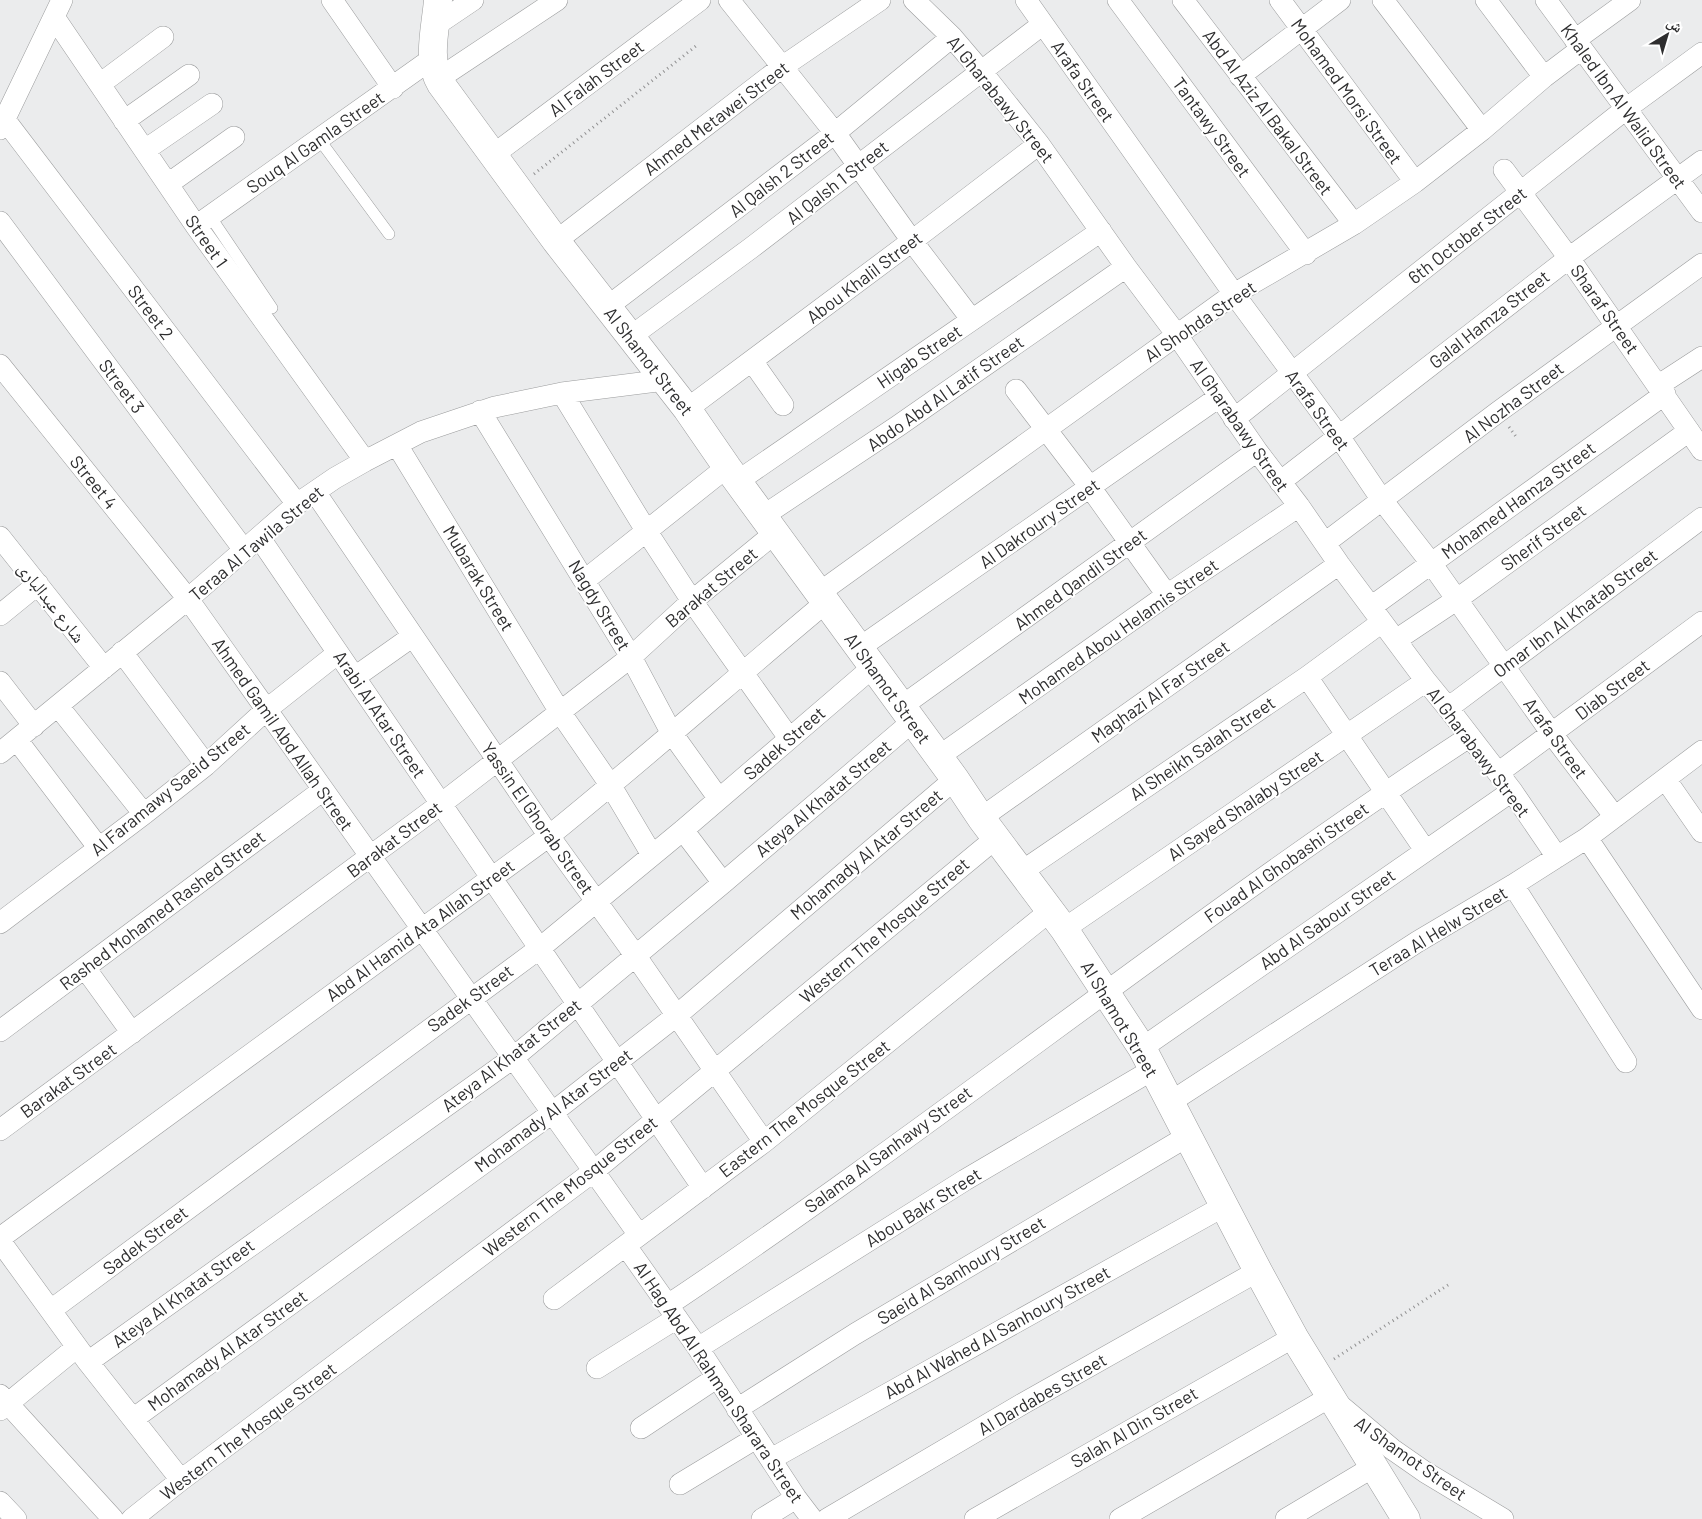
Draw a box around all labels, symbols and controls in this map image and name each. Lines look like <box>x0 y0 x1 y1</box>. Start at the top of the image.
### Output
north arrow <box>1642 10 1692 60</box>
text: ش <box>1664 13 1687 37</box>
street label: Mohamed Morsi Street <box>1287 14 1407 168</box>
street label: Khaled Ibn Al Walid Street <box>1557 19 1691 193</box>
street label: Abd Al Aziz Al Bakal Street <box>1198 25 1338 199</box>
street label: Al Gharabawy Street <box>943 31 1059 167</box>
street label: Al Falah Street <box>544 35 648 121</box>
street label: Arafa Street <box>1047 36 1119 126</box>
street label: Ahmed Metawei Street <box>639 56 793 180</box>
street label: Tantawy Street <box>1168 73 1256 181</box>
street label: Souq Al Gamla Street <box>242 86 388 198</box>
street label: Al Qalsh 2 Street <box>724 126 838 222</box>
street label: Al Qalsh 1 Street <box>782 135 892 229</box>
street label: 6th October Street <box>1403 182 1531 288</box>
street label: Street 1 <box>181 211 233 271</box>
street label: Abou Khalil Street <box>802 226 926 328</box>
street label: Sharaf Street <box>1566 260 1644 358</box>
street label: Galal Hamza Street <box>1424 265 1554 373</box>
street label: Al Shohda Street <box>1140 276 1260 366</box>
street label: Street 2 <box>123 280 179 344</box>
street label: Al Shamot Street <box>600 302 698 420</box>
street label: Higab Street <box>872 320 966 392</box>
street label: Abdo Abd Al Latif Street <box>862 331 1028 455</box>
street label: Al Gharabawy Street <box>1186 354 1294 496</box>
street label: Street 3 <box>95 355 149 417</box>
street label: Al Nozha Street <box>1458 357 1568 447</box>
street label: Arafa Street <box>1281 365 1355 455</box>
street label: Mohamed Hamza Street <box>1437 437 1599 563</box>
street label: Street 4 <box>66 451 122 513</box>
street label: Al Dakroury Street <box>975 473 1103 573</box>
street label: Teraa Al Tawila Street <box>184 480 328 606</box>
street label: Sherif Street <box>1496 499 1590 575</box>
street label: Mubarak Street <box>439 521 519 635</box>
street label: Ahmed Qandil Street <box>1009 523 1151 635</box>
street label: Barakat Street <box>661 542 761 632</box>
street label: Omar Ibn Al Khatab Street <box>1488 544 1662 682</box>
street label: Mohamed Abou Helamis Street <box>1014 554 1222 708</box>
street label: Nagdy Street <box>564 556 636 654</box>
street label: شارع عبدالبارى <box>13 557 90 647</box>
street label: Al Shamot Street <box>840 628 936 748</box>
street label: Ahmed Gamil Abd Allah Street <box>208 633 358 835</box>
street label: Maghazi Al Far Street <box>1087 635 1233 747</box>
street label: Arabi Al Atar Street <box>329 646 431 782</box>
street label: Diab Street <box>1570 654 1654 724</box>
street label: Al Gharabawy Street <box>1423 683 1535 821</box>
street label: Al Sheikh Salah Street <box>1125 691 1279 805</box>
street label: Arafa Street <box>1519 693 1593 783</box>
street label: Sadek Street <box>739 702 829 784</box>
street label: Al Faramawy Saeid Street <box>86 718 254 860</box>
street label: Ateya Al Khatat Street <box>751 735 895 861</box>
street label: Yassin El Ghorab Street <box>477 738 599 898</box>
street label: Al Sayed Shalaby Street <box>1163 745 1327 865</box>
street label: Mohamady Al Atar Street <box>785 784 947 924</box>
street label: Barakat Street <box>342 796 446 882</box>
street label: Fouad Al Ghobashi Street <box>1200 797 1372 927</box>
street label: Rashed Mohamed Rashed Street <box>55 826 269 994</box>
street label: Western The Mosque Street <box>795 852 973 1008</box>
street label: Abd Al Hamid Ata Allah Street <box>322 854 518 1006</box>
street label: Abd Al Sabour Street <box>1255 864 1399 974</box>
street label: Teraa Al Helw Street <box>1365 881 1511 981</box>
street label: Al Shamot Street <box>1077 957 1163 1081</box>
street label: Sadek Street <box>423 959 517 1037</box>
street label: Ateya Al Khatat Street <box>437 994 585 1116</box>
street label: Eastern The Mosque Street <box>714 1034 894 1182</box>
street label: Barakat Street <box>16 1038 120 1122</box>
street label: Mohamady Al Atar Street <box>470 1043 636 1177</box>
street label: Salama Al Sanhawy Street <box>800 1081 976 1217</box>
street label: Western The Mosque Street <box>479 1111 661 1261</box>
street label: Abou Bakr Street <box>861 1163 985 1251</box>
street label: Sadek Street <box>98 1201 192 1279</box>
street label: Saeid Al Sanhoury Street <box>873 1211 1049 1329</box>
street label: Ateya Al Khatat Street <box>107 1234 259 1352</box>
street label: Al Hag Abd Al Rahman Sharara Street <box>630 1257 808 1507</box>
street label: Abd Al Wahed Al Sanhoury Street <box>880 1261 1114 1403</box>
street label: Mohamady Al Atar Street <box>143 1285 311 1415</box>
street label: Al Dardabes Street <box>974 1348 1110 1440</box>
street label: Western The Mosque Street <box>156 1358 340 1504</box>
street label: Salah Al Din Street <box>1067 1382 1201 1472</box>
street label: Al Shamot Street <box>1351 1411 1471 1505</box>

